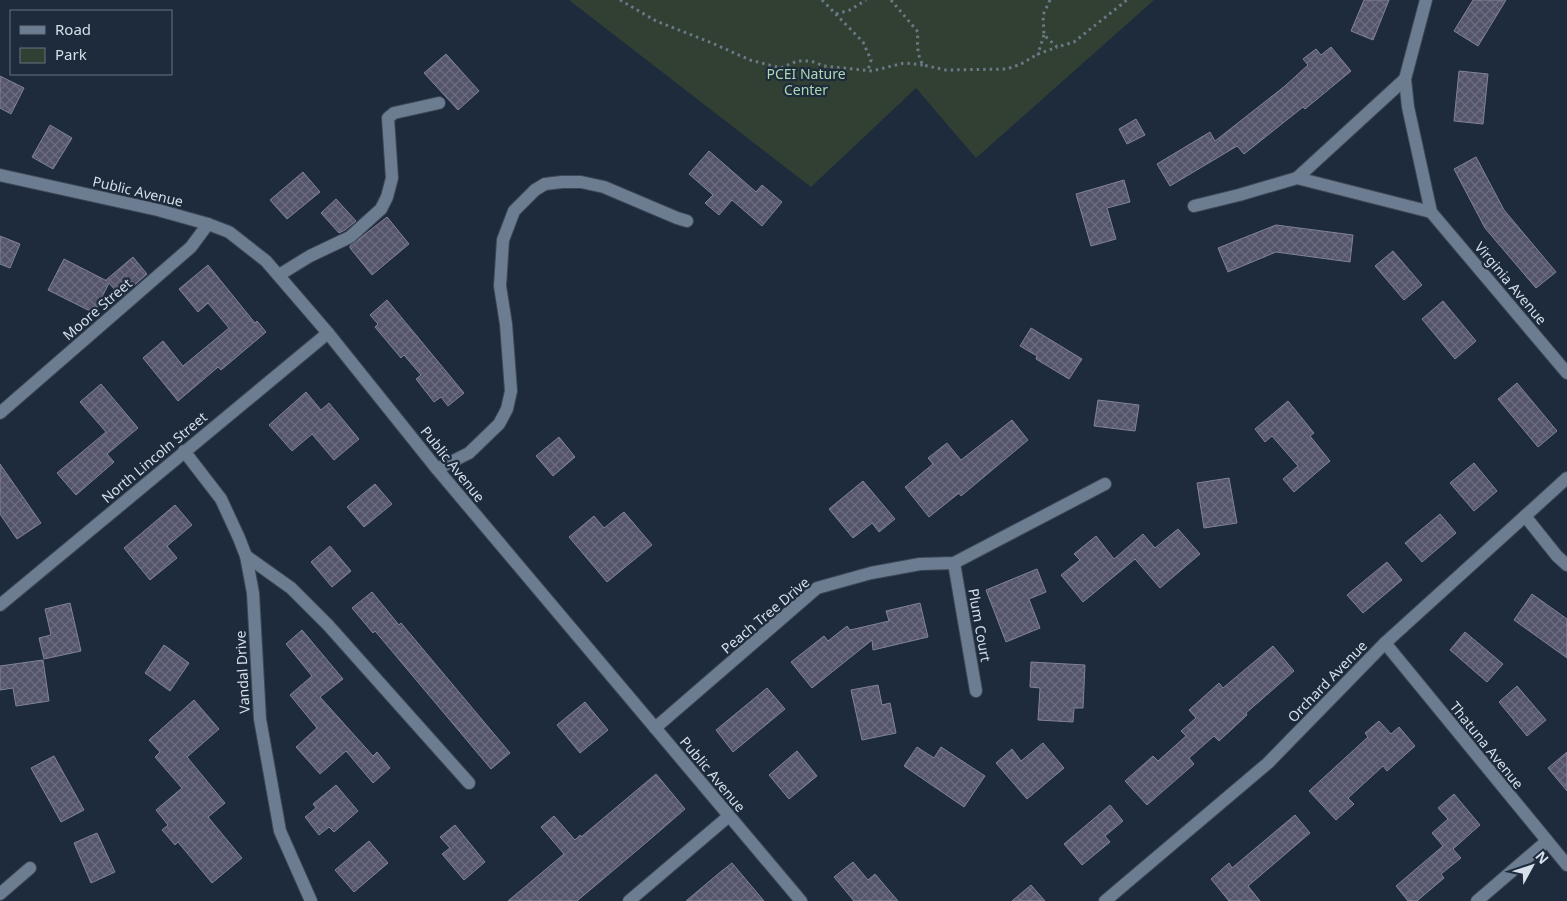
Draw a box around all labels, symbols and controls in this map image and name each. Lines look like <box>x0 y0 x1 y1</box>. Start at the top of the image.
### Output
legend <box>10 10 172 75</box>
text: Road <box>55 19 91 39</box>
text: Park <box>55 44 87 64</box>
park label: PCEI Nature Center <box>766 64 846 99</box>
street label: Public Avenue <box>91 171 185 211</box>
street label: Virginia Avenue <box>1471 238 1551 329</box>
street label: Moore Street <box>58 274 136 344</box>
street label: North Lincoln Street <box>97 407 211 507</box>
street label: Public Avenue <box>417 422 490 506</box>
street label: Peach Tree Drive <box>717 572 813 658</box>
street label: Plum Court <box>964 587 996 663</box>
street label: Vandal Drive <box>230 630 254 714</box>
street label: Orchard Avenue <box>1283 636 1371 726</box>
street label: Thatuna Avenue <box>1446 697 1528 793</box>
street label: Public Avenue <box>676 732 750 816</box>
north arrow <box>1507 841 1557 891</box>
text: N <box>1531 847 1553 868</box>

